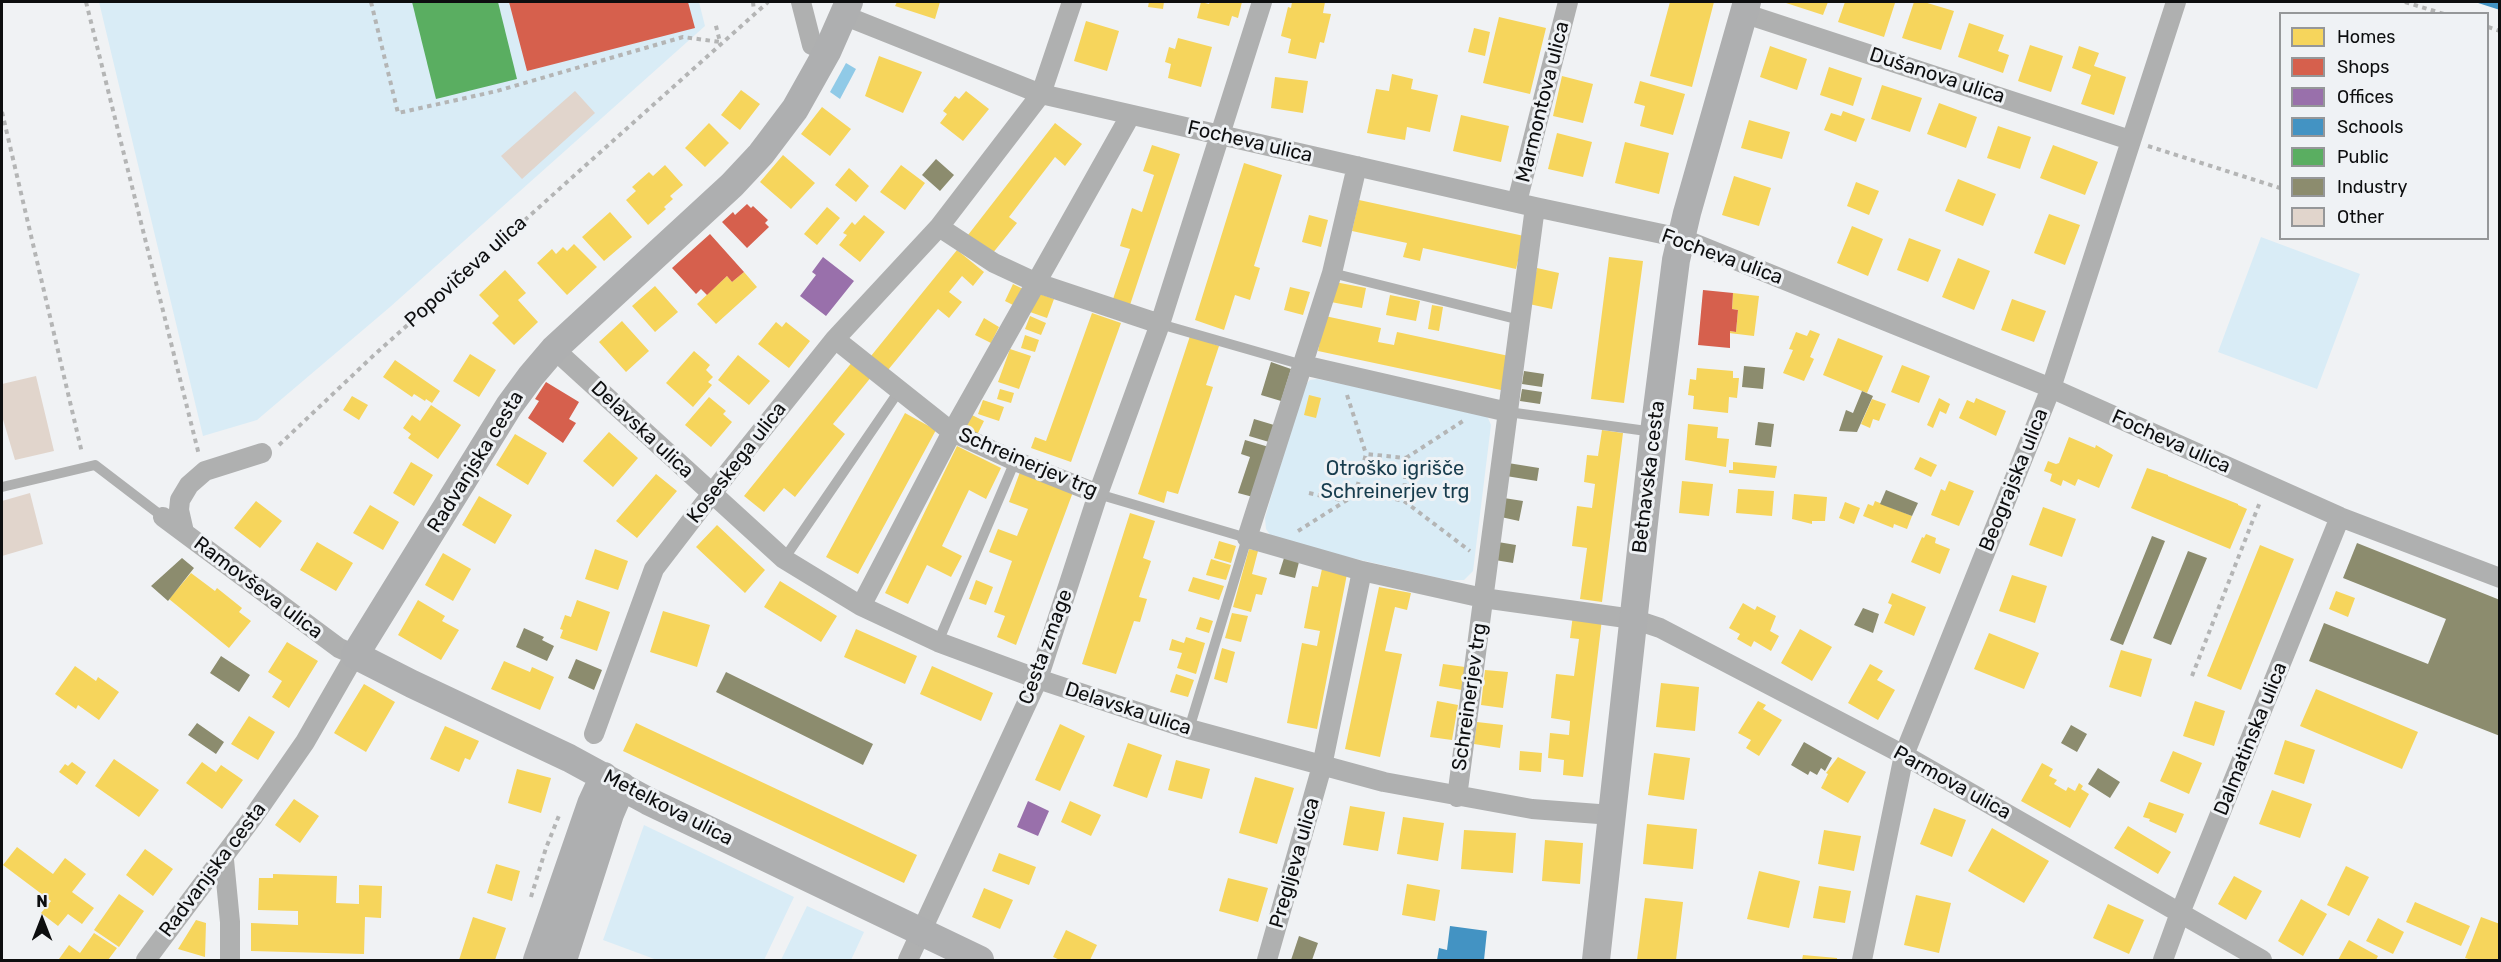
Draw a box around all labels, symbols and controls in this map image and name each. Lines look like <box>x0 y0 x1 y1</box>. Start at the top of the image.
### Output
legend <box>2279 12 2489 240</box>
street label: Marmontova ulica <box>1511 19 1575 185</box>
text: Homes <box>2337 26 2395 48</box>
street label: Dušanova ulica <box>1866 43 2008 109</box>
text: Shops <box>2337 56 2389 78</box>
text: Offices <box>2337 86 2394 108</box>
street label: Focheva ulica <box>1185 116 1315 168</box>
text: Schools <box>2337 116 2403 138</box>
text: Public <box>2337 146 2389 168</box>
text: Industry <box>2337 176 2407 198</box>
text: Other <box>2337 206 2384 228</box>
street label: Popovičeva ulica <box>400 211 532 333</box>
street label: Focheva ulica <box>1658 224 1786 290</box>
street label: Delavska ulica <box>586 376 698 484</box>
street label: Radvanjska cesta <box>423 387 529 537</box>
street label: Koseskega ulica <box>682 398 792 528</box>
street label: Betnavska cesta <box>1628 399 1670 555</box>
street label: Beograjska ulica <box>1974 405 2054 555</box>
street label: Focheva ulica <box>2108 405 2234 479</box>
street label: Schreinerjev trg <box>955 423 1101 503</box>
park label: Otroško igrišče Schreinerjev trg <box>1320 457 1470 504</box>
street label: Ramovševa ulica <box>189 532 327 644</box>
street label: Cesta zmage <box>1014 586 1078 708</box>
street label: Schreinerjev trg <box>1448 622 1492 772</box>
street label: Dalmatinska ulica <box>2209 659 2293 819</box>
street label: Delavska ulica <box>1062 677 1194 741</box>
street label: Parmova ulica <box>1889 741 2015 825</box>
street label: Metelkova ulica <box>599 765 737 851</box>
street label: Pregljeva ulica <box>1265 795 1325 931</box>
street label: Radvanjska cesta <box>155 798 271 942</box>
north arrow <box>12 890 72 950</box>
text: N <box>36 892 48 911</box>

